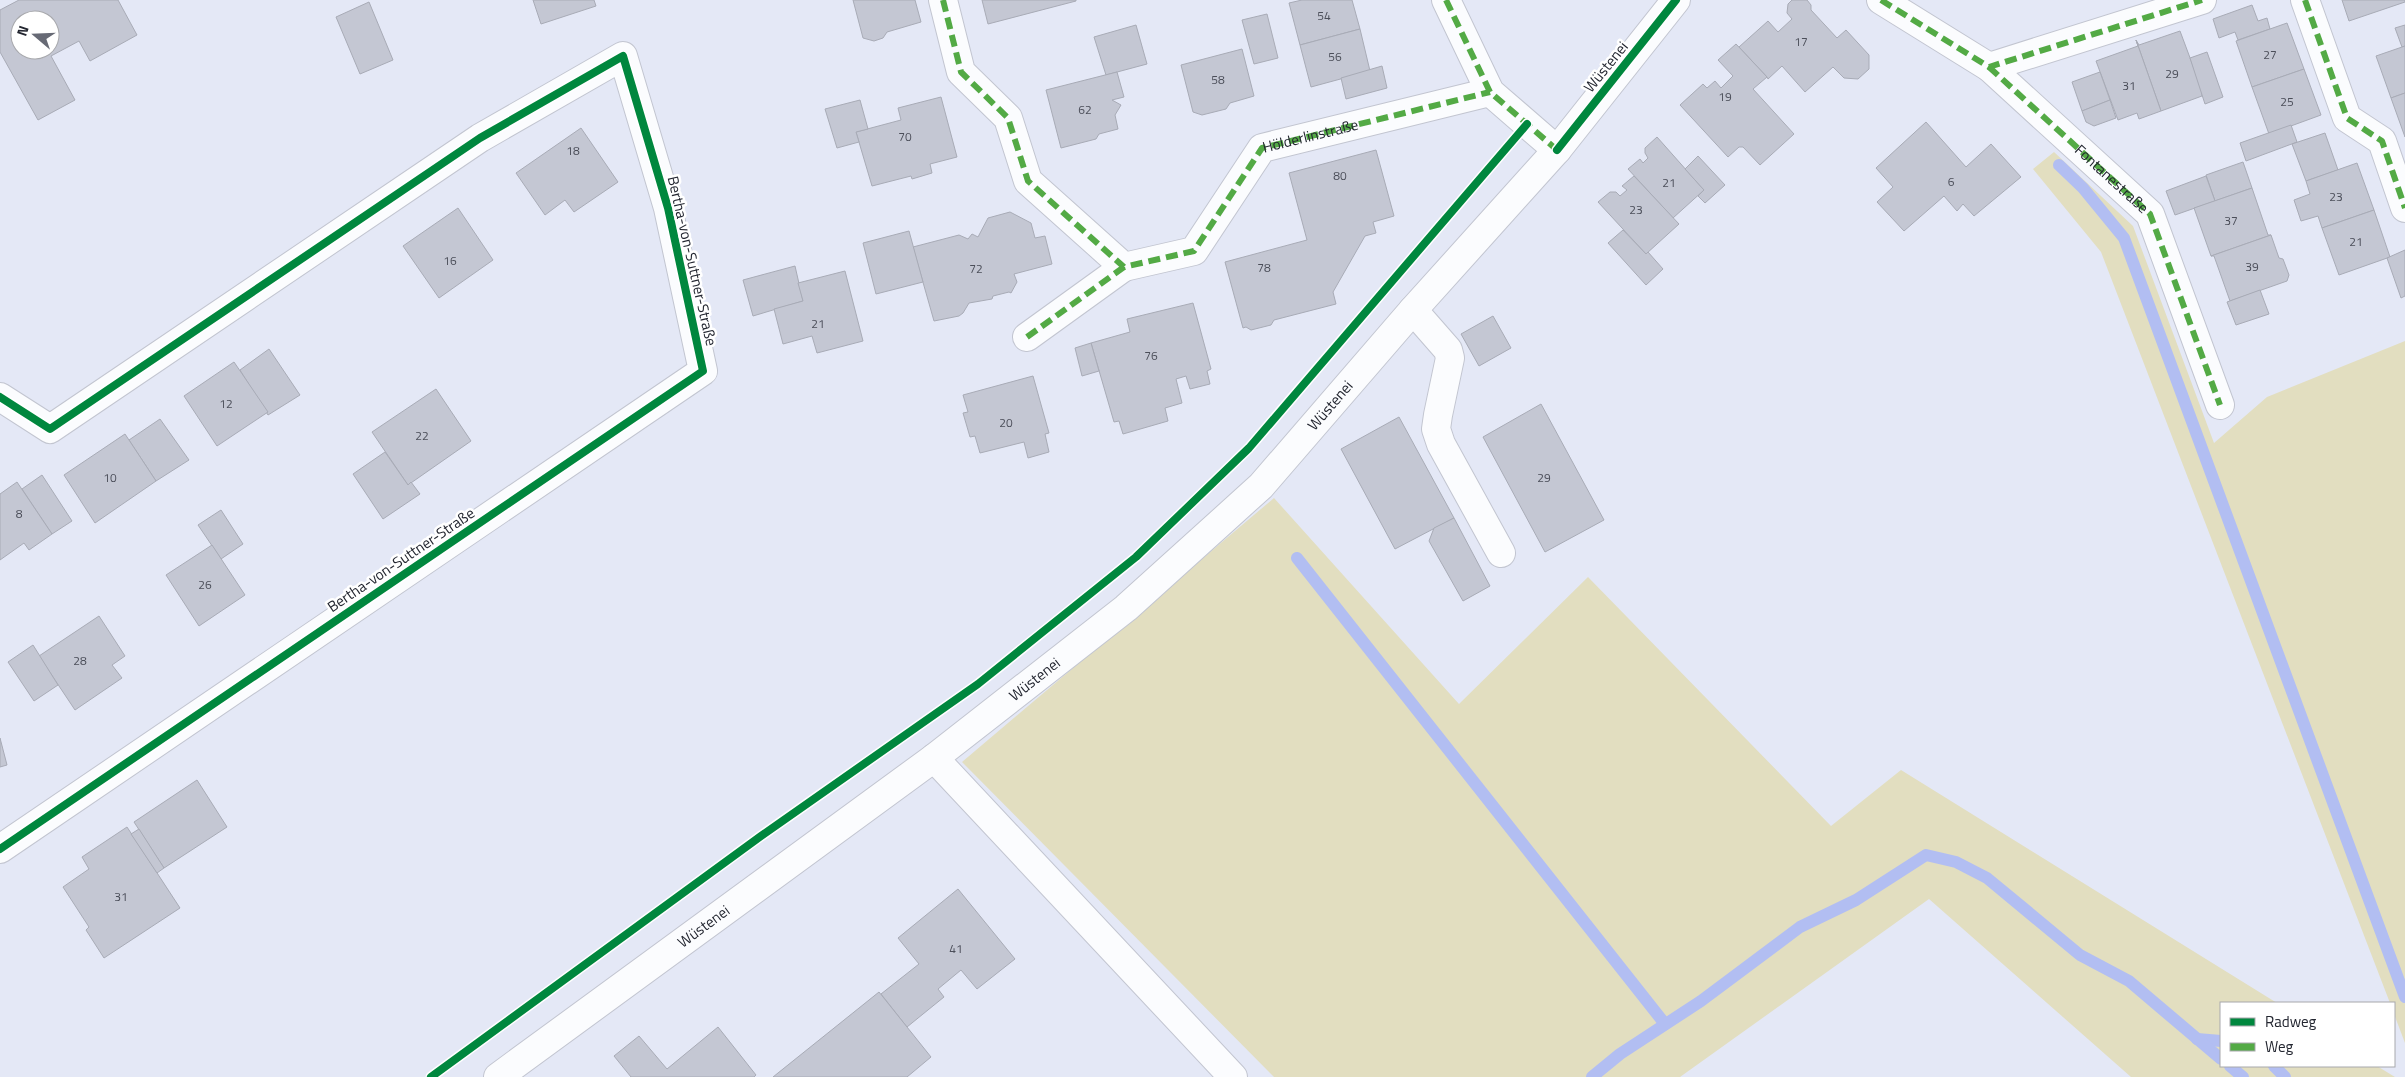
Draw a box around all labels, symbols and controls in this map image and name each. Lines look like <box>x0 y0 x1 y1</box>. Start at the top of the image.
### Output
house number: 54 <box>1317 6 1331 25</box>
north arrow <box>10 10 60 60</box>
text: N <box>11 23 34 39</box>
house number: 17 <box>1794 32 1808 51</box>
street label: Wüstenei <box>1578 36 1633 97</box>
house number: 27 <box>2263 45 2277 64</box>
house number: 56 <box>1328 47 1342 66</box>
house number: 29 <box>2165 64 2179 83</box>
house number: 58 <box>1211 70 1225 89</box>
house number: 31 <box>2122 76 2136 95</box>
house number: 19 <box>1718 87 1732 106</box>
house number: 25 <box>2280 92 2294 111</box>
house number: 62 <box>1078 100 1092 119</box>
street label: Hölderlinstraße <box>1260 113 1361 159</box>
house number: 70 <box>898 127 912 146</box>
street label: Fontanestraße <box>2070 139 2154 218</box>
house number: 18 <box>566 141 580 160</box>
house number: 80 <box>1333 166 1347 185</box>
house number: 6 <box>1948 172 1955 191</box>
house number: 21 <box>1662 173 1676 192</box>
street label: Bertha-von-Suttner-Straße <box>662 174 723 348</box>
house number: 23 <box>2329 187 2343 206</box>
house number: 23 <box>1629 200 1643 219</box>
house number: 37 <box>2224 211 2238 230</box>
house number: 21 <box>2349 232 2363 251</box>
house number: 16 <box>443 251 457 270</box>
house number: 39 <box>2245 257 2259 276</box>
house number: 78 <box>1257 258 1271 277</box>
house number: 72 <box>969 259 983 278</box>
house number: 21 <box>811 314 825 333</box>
house number: 76 <box>1144 346 1158 365</box>
street label: Wüstenei <box>1302 375 1358 435</box>
house number: 12 <box>219 394 233 413</box>
house number: 20 <box>999 413 1013 432</box>
house number: 22 <box>415 426 429 445</box>
house number: 10 <box>103 468 117 487</box>
house number: 29 <box>1537 468 1551 487</box>
street label: Bertha-von-Suttner-Straße <box>322 502 479 618</box>
house number: 8 <box>16 504 23 523</box>
house number: 26 <box>198 575 212 594</box>
house number: 28 <box>73 651 87 670</box>
street label: Wüstenei <box>1004 651 1065 706</box>
house number: 31 <box>114 887 128 906</box>
street label: Wüstenei <box>673 899 734 953</box>
house number: 41 <box>949 939 963 958</box>
legend <box>2220 1002 2395 1067</box>
text: Radweg <box>2265 1010 2317 1033</box>
text: Weg <box>2265 1035 2294 1058</box>

